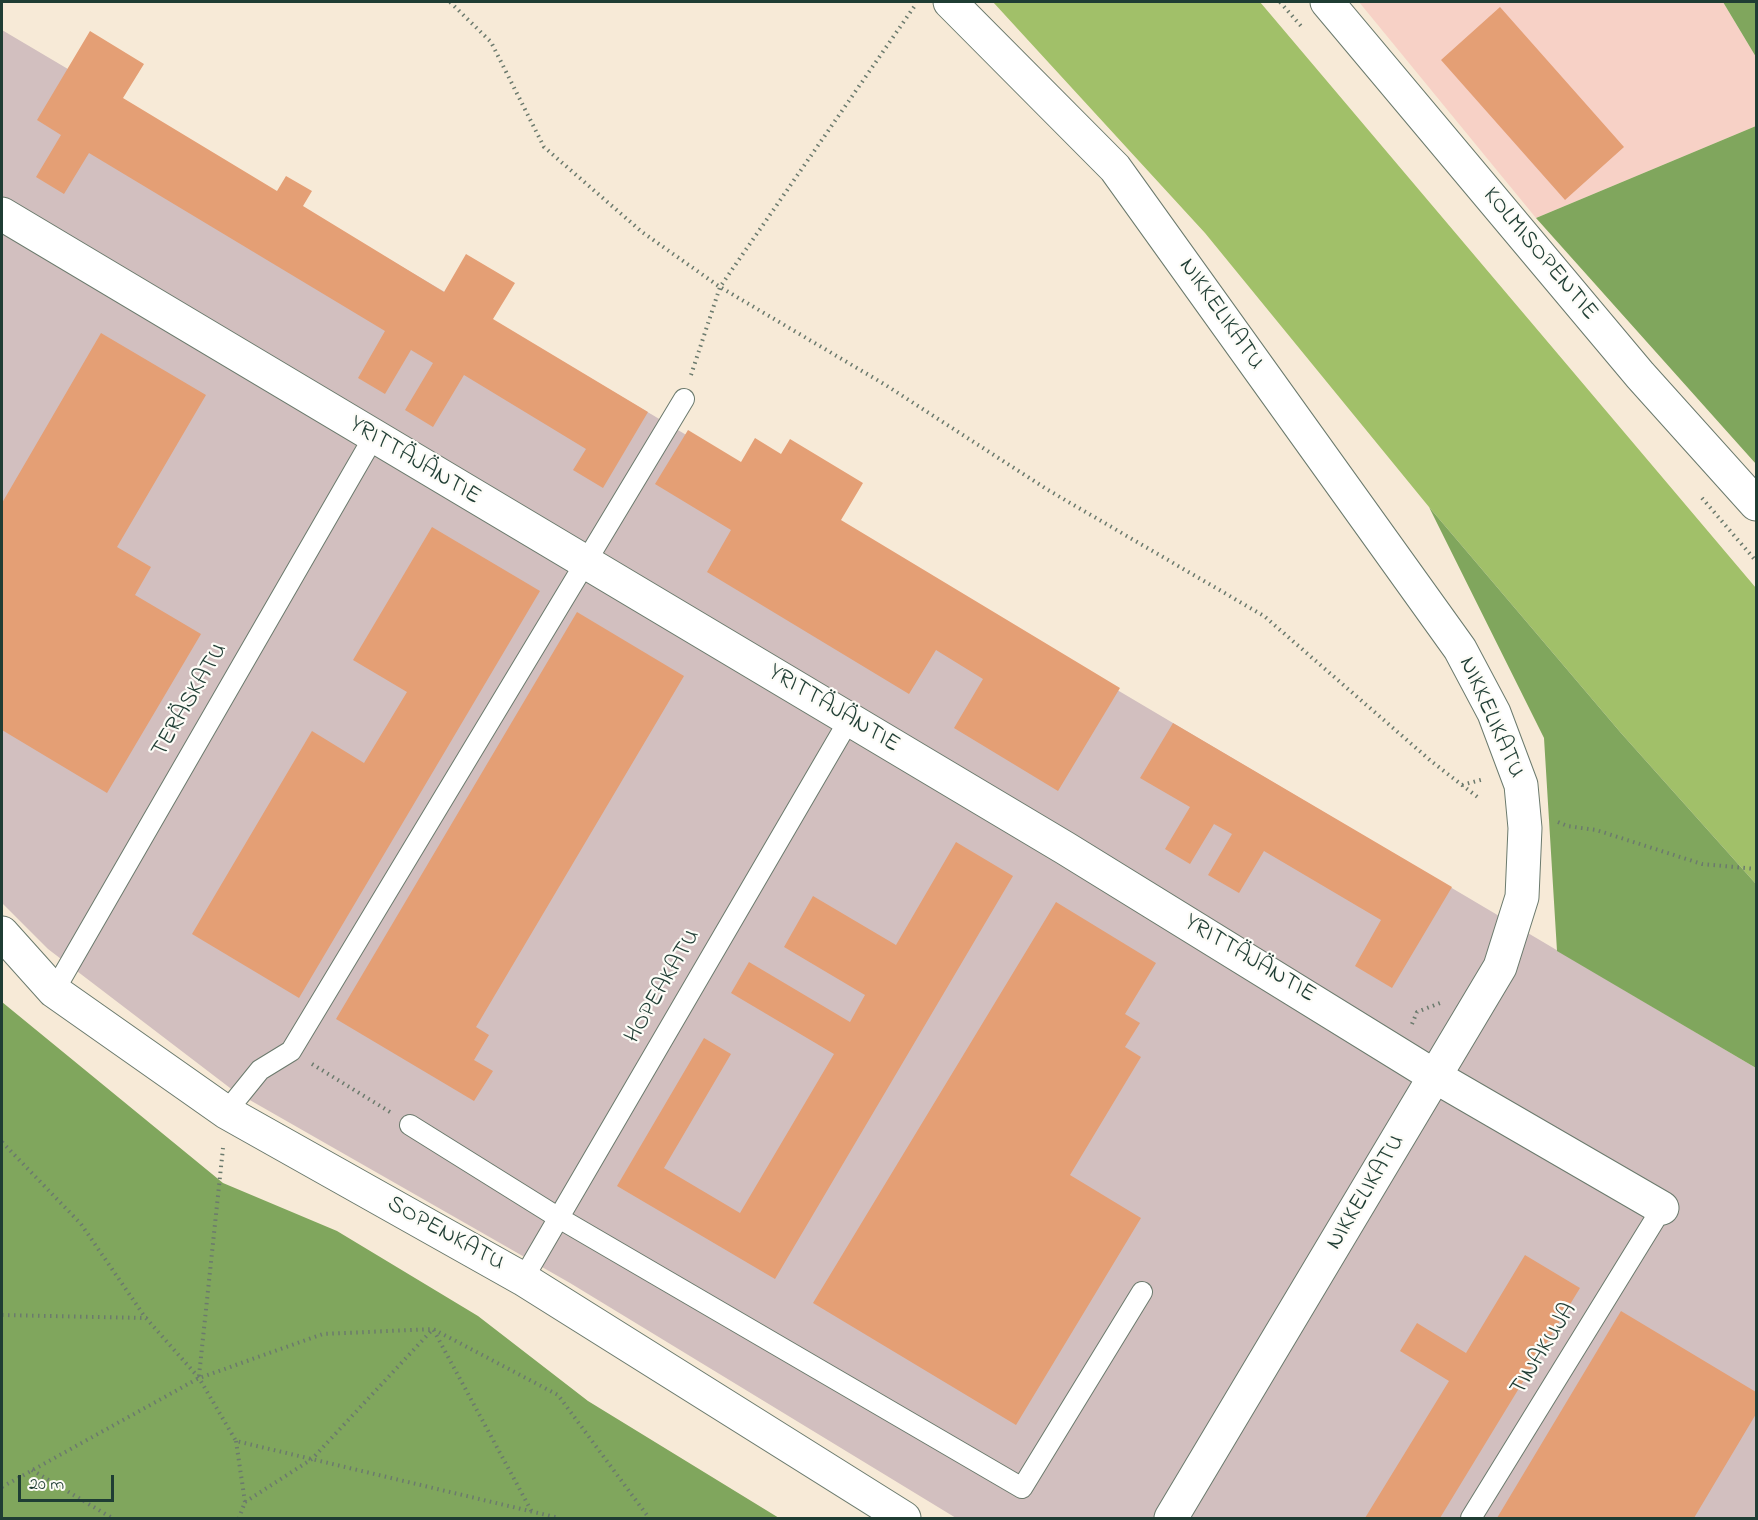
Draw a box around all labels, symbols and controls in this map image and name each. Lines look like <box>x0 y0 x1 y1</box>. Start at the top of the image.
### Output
street label: KOLMISOPENTIE <box>1475 183 1603 327</box>
street label: NIKKELIKATU <box>1171 254 1269 376</box>
street label: YRITTÄJÄNTIE <box>343 411 485 513</box>
street label: TERÄSKATU <box>147 639 235 763</box>
street label: NIKKELIKATU <box>1451 653 1529 783</box>
street label: YRITTÄJÄNTIE <box>762 659 904 761</box>
street label: YRITTÄJÄNTIE <box>1178 909 1320 1011</box>
street label: HOPEAKATU <box>620 925 708 1049</box>
street label: NIKKELIKATU <box>1321 1130 1413 1256</box>
street label: SOPENKATU <box>381 1191 509 1279</box>
street label: TINAKUJA <box>1505 1298 1585 1402</box>
scale bar <box>21 1463 117 1501</box>
text: 20 m <box>29 1472 64 1498</box>

